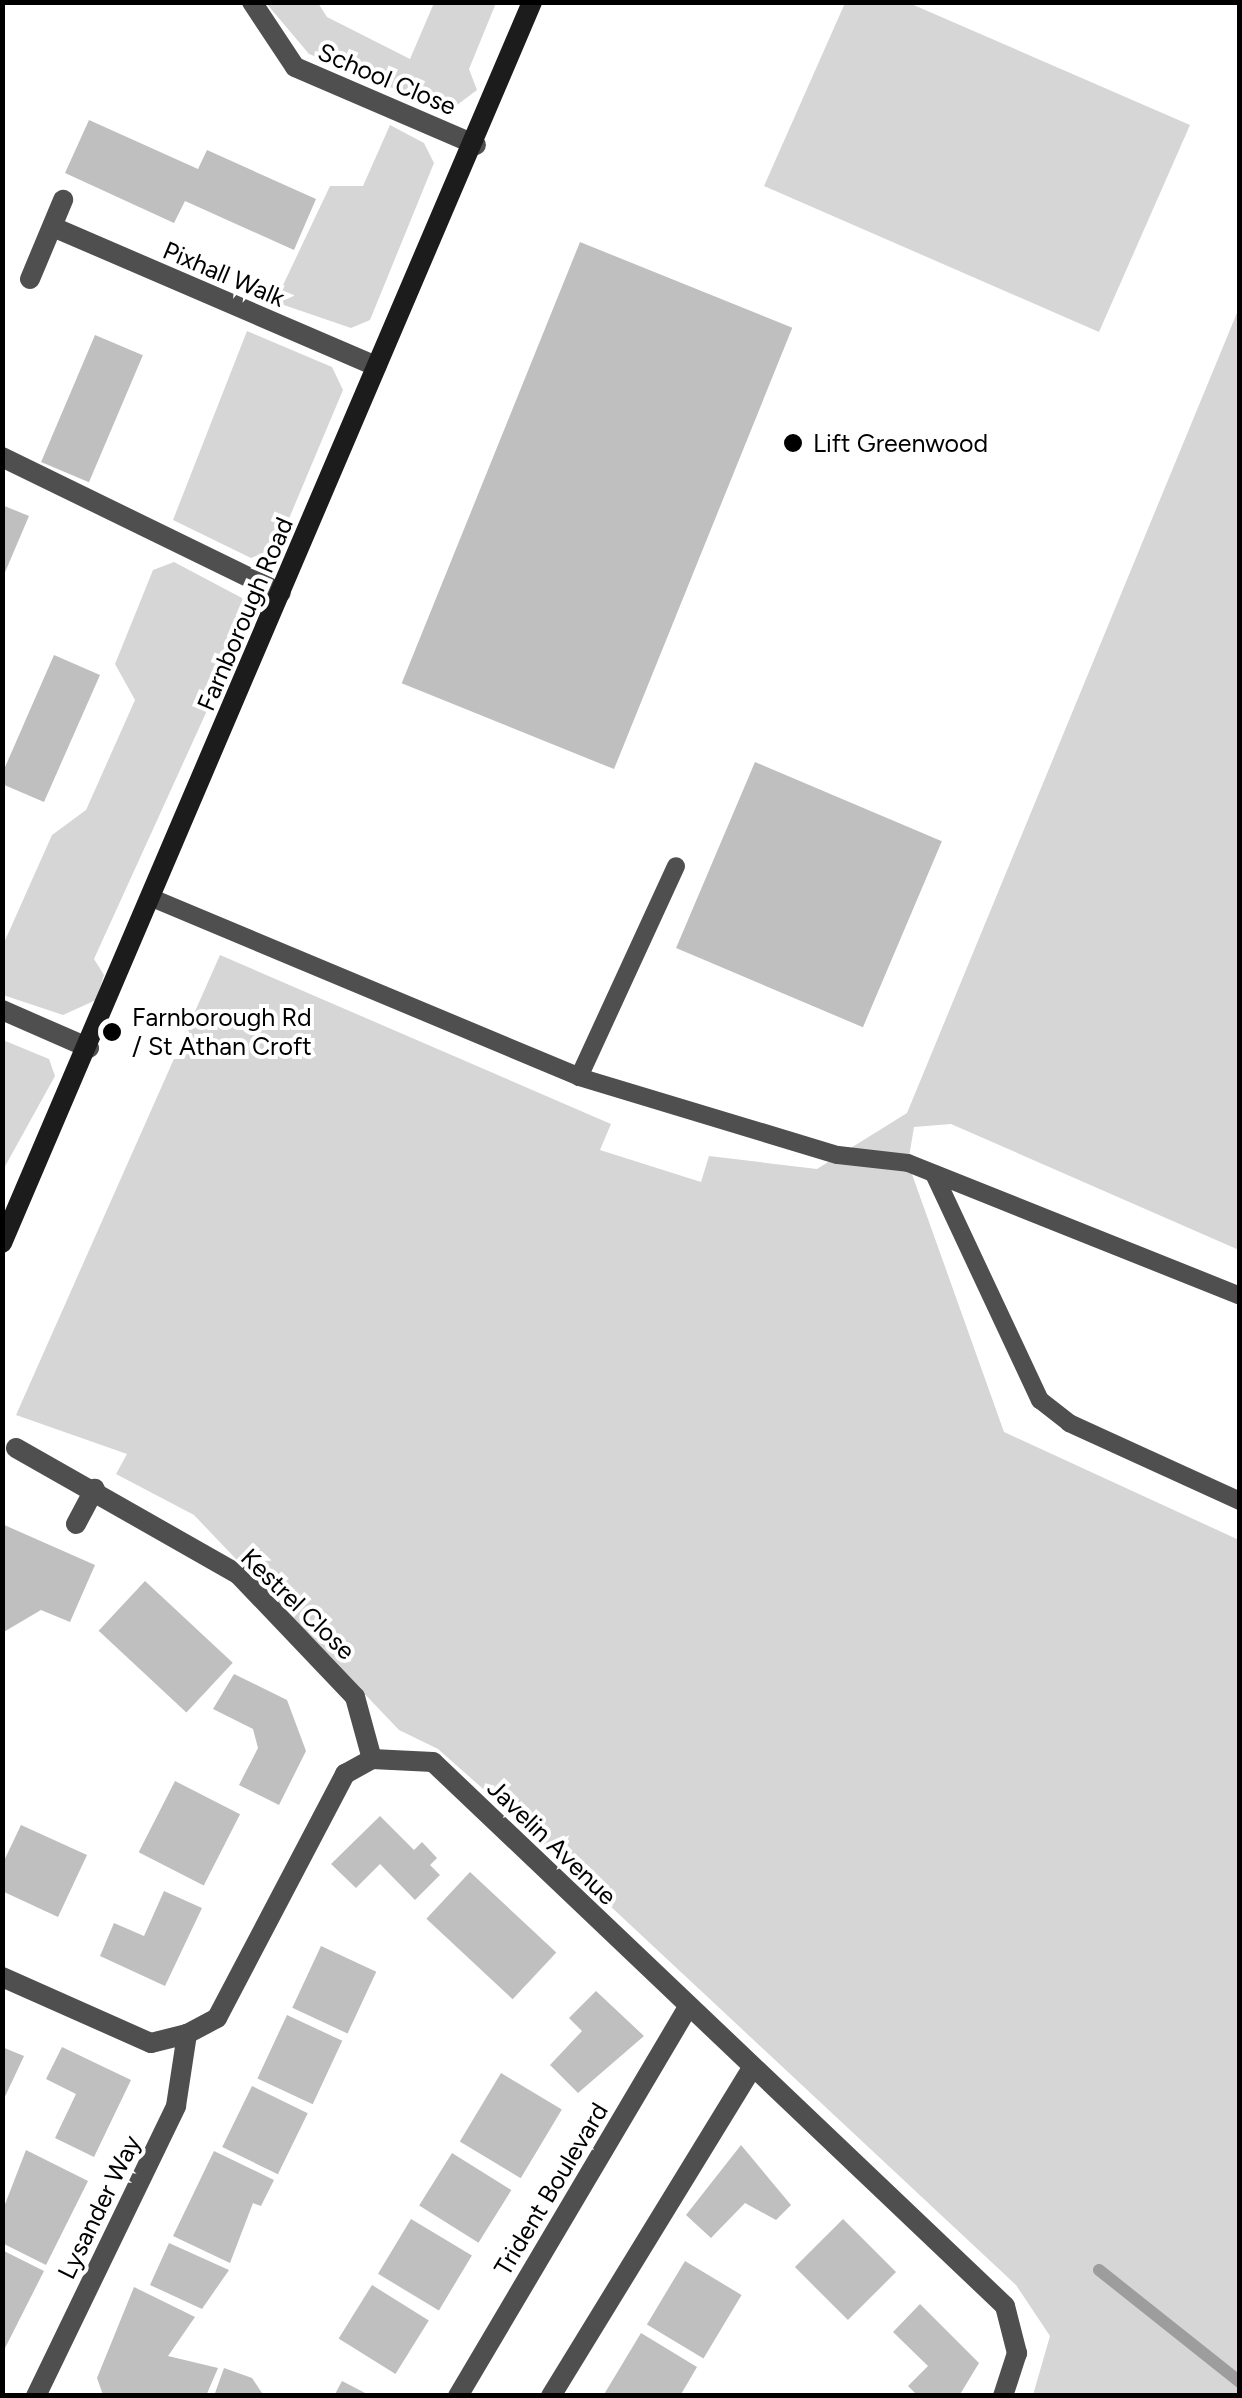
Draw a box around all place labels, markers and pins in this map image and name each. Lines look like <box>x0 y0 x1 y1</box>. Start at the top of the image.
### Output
place label: Lift Greenwood <box>813 428 988 458</box>
marker: Lift Greenwood <box>782 432 804 454</box>
place label: Farnborough Rd / St Athan Croft <box>132 1003 312 1062</box>
marker: Farnborough Rd / St Athan Croft <box>101 1021 123 1043</box>

